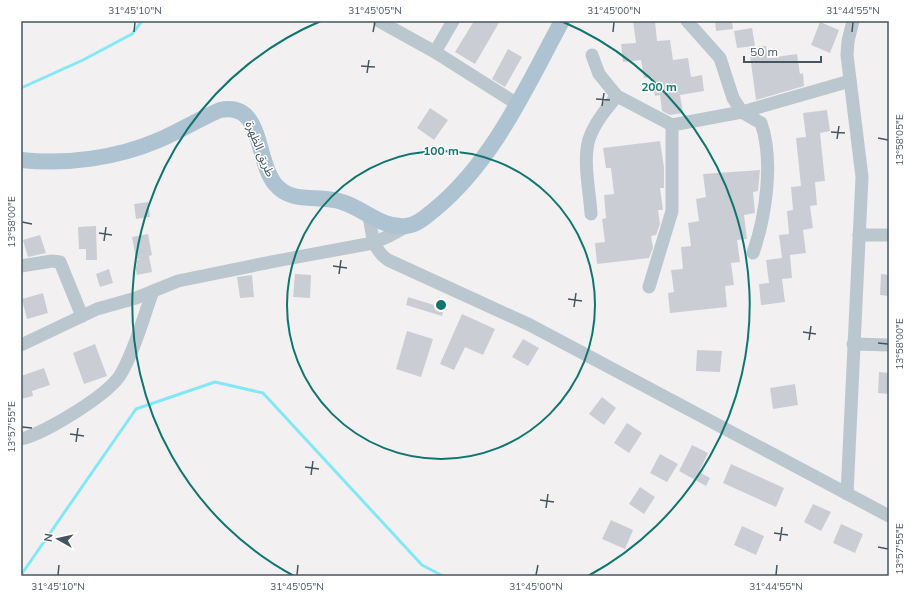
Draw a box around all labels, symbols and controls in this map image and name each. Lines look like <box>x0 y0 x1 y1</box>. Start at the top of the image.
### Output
text: 31°45'10"N <box>108 4 162 17</box>
text: 31°45'05"N <box>348 4 402 17</box>
text: 31°45'00"N <box>587 4 641 17</box>
text: 31°44'55"N <box>826 4 880 17</box>
scale bar <box>744 38 821 64</box>
text: 50 m <box>750 44 778 59</box>
text: 200 m <box>641 79 677 94</box>
text: 13°58'05"E <box>893 114 906 166</box>
street label: طريق الظهرة <box>242 119 278 179</box>
text: 100 m <box>423 143 459 158</box>
text: 13°58'00"E <box>5 196 18 248</box>
centre of rings <box>434 298 448 312</box>
text: 13°58'00"E <box>893 318 906 370</box>
text: 13°57'55"E <box>5 401 18 453</box>
north arrow <box>38 519 78 559</box>
text: 13°57'55"E <box>893 523 906 575</box>
text: N <box>41 533 56 543</box>
text: 31°45'10"N <box>31 580 85 593</box>
text: 31°45'05"N <box>270 580 324 593</box>
text: 31°45'00"N <box>509 580 563 593</box>
text: 31°44'55"N <box>749 580 803 593</box>

